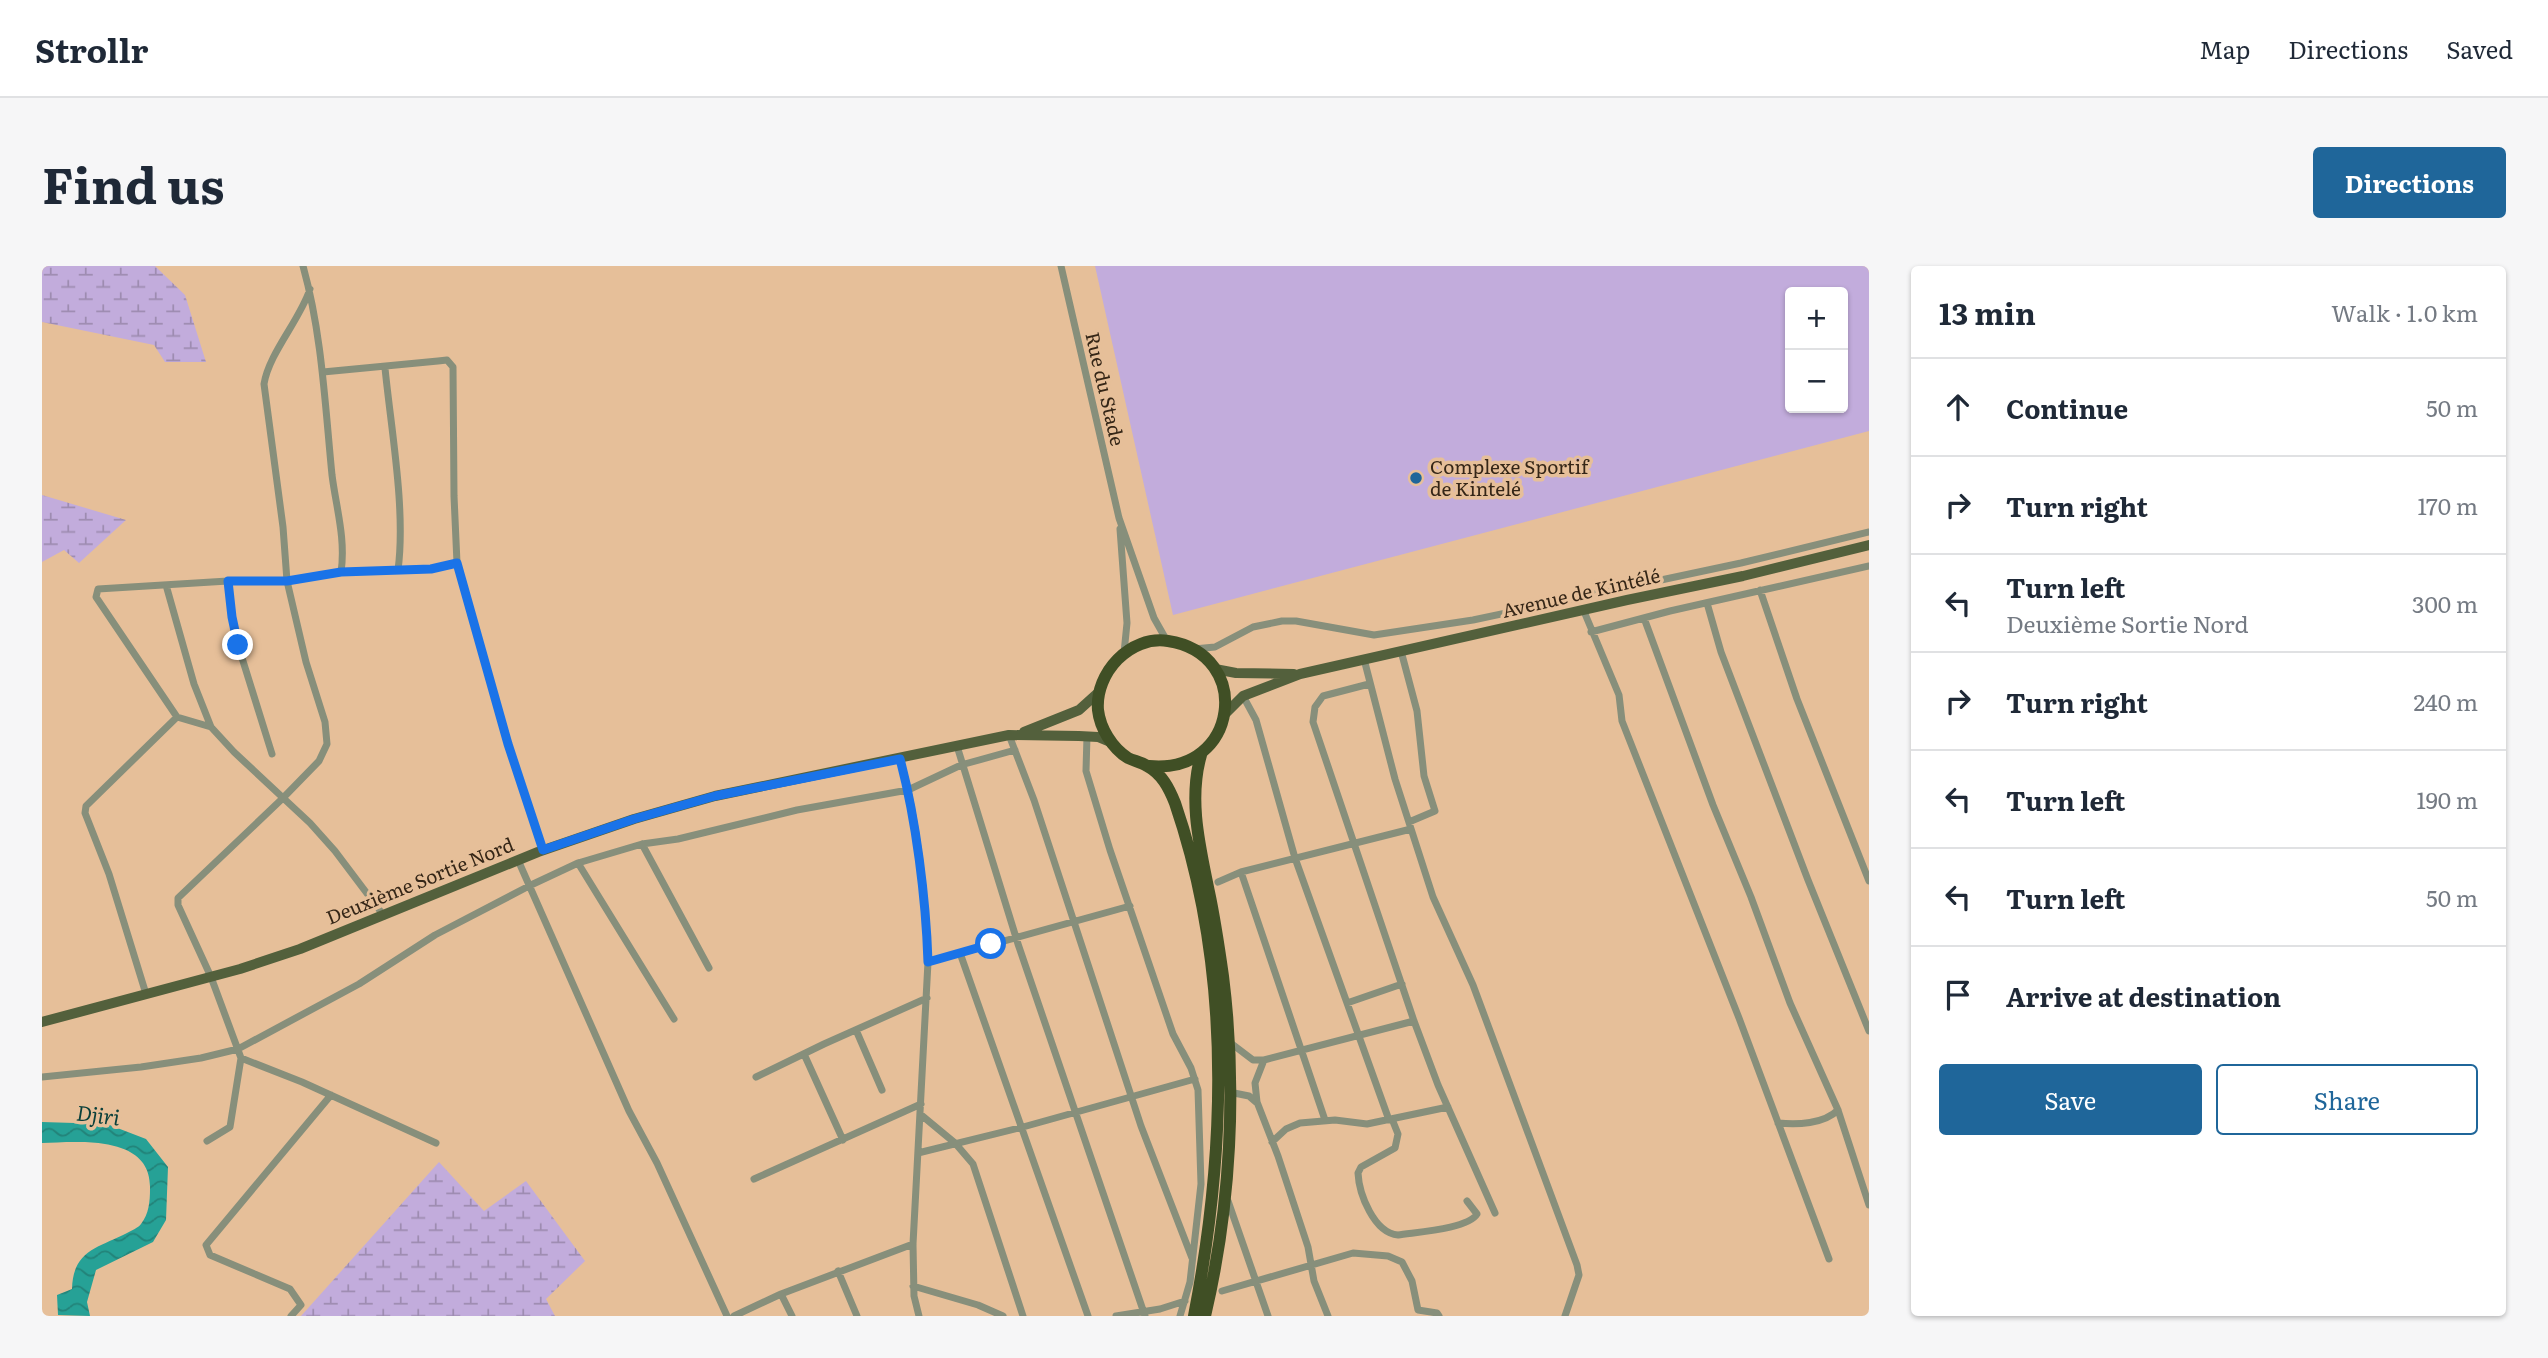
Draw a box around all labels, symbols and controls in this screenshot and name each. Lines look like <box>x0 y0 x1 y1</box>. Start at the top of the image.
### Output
text: Strollr <box>35 24 149 73</box>
text: Map <box>2199 31 2250 66</box>
text: Directions <box>2288 31 2408 66</box>
text: Saved <box>2446 31 2513 66</box>
text: Find us <box>42 146 225 219</box>
button: Directions <box>2313 147 2506 218</box>
map controls <box>1785 287 1848 413</box>
button: + <box>1785 287 1848 350</box>
text: 13 min <box>1939 290 2036 334</box>
text: Walk · 1.0 km <box>2331 295 2478 329</box>
street label: Rue du Stade <box>1079 329 1133 449</box>
button: − <box>1785 350 1848 413</box>
icon: ahead <box>1939 388 1977 426</box>
text: Continue <box>2006 388 2128 427</box>
text: 50 m <box>2426 390 2478 424</box>
place label: Complexe Sportif de Kintelé <box>1430 452 1590 502</box>
marker: Complexe Sportif de Kintelé <box>1408 470 1424 486</box>
icon: right <box>1939 486 1977 524</box>
text: Turn right <box>2006 486 2148 525</box>
text: 170 m <box>2417 488 2478 522</box>
street label: Avenue de Kintélé <box>1499 560 1663 624</box>
text: Turn left <box>2006 567 2125 606</box>
icon: left <box>1939 584 1977 622</box>
text: 300 m <box>2412 586 2478 620</box>
text: Deuxième Sortie Nord <box>2006 606 2249 640</box>
route end <box>222 629 253 660</box>
icon: right <box>1939 682 1977 720</box>
text: Turn right <box>2006 682 2148 721</box>
text: 240 m <box>2413 684 2478 718</box>
icon: left <box>1939 780 1977 818</box>
text: Turn left <box>2006 780 2125 819</box>
text: 190 m <box>2416 782 2478 816</box>
street label: Deuxième Sortie Nord <box>322 829 518 931</box>
icon: left <box>1939 878 1977 916</box>
text: Turn left <box>2006 878 2125 917</box>
text: 50 m <box>2426 880 2478 914</box>
route start <box>975 928 1006 959</box>
icon: arrive <box>1939 976 1977 1014</box>
text: Arrive at destination <box>2006 976 2281 1015</box>
button: Save <box>1939 1064 2202 1135</box>
button: Share <box>2216 1064 2478 1135</box>
water label: Djiri <box>75 1095 123 1132</box>

